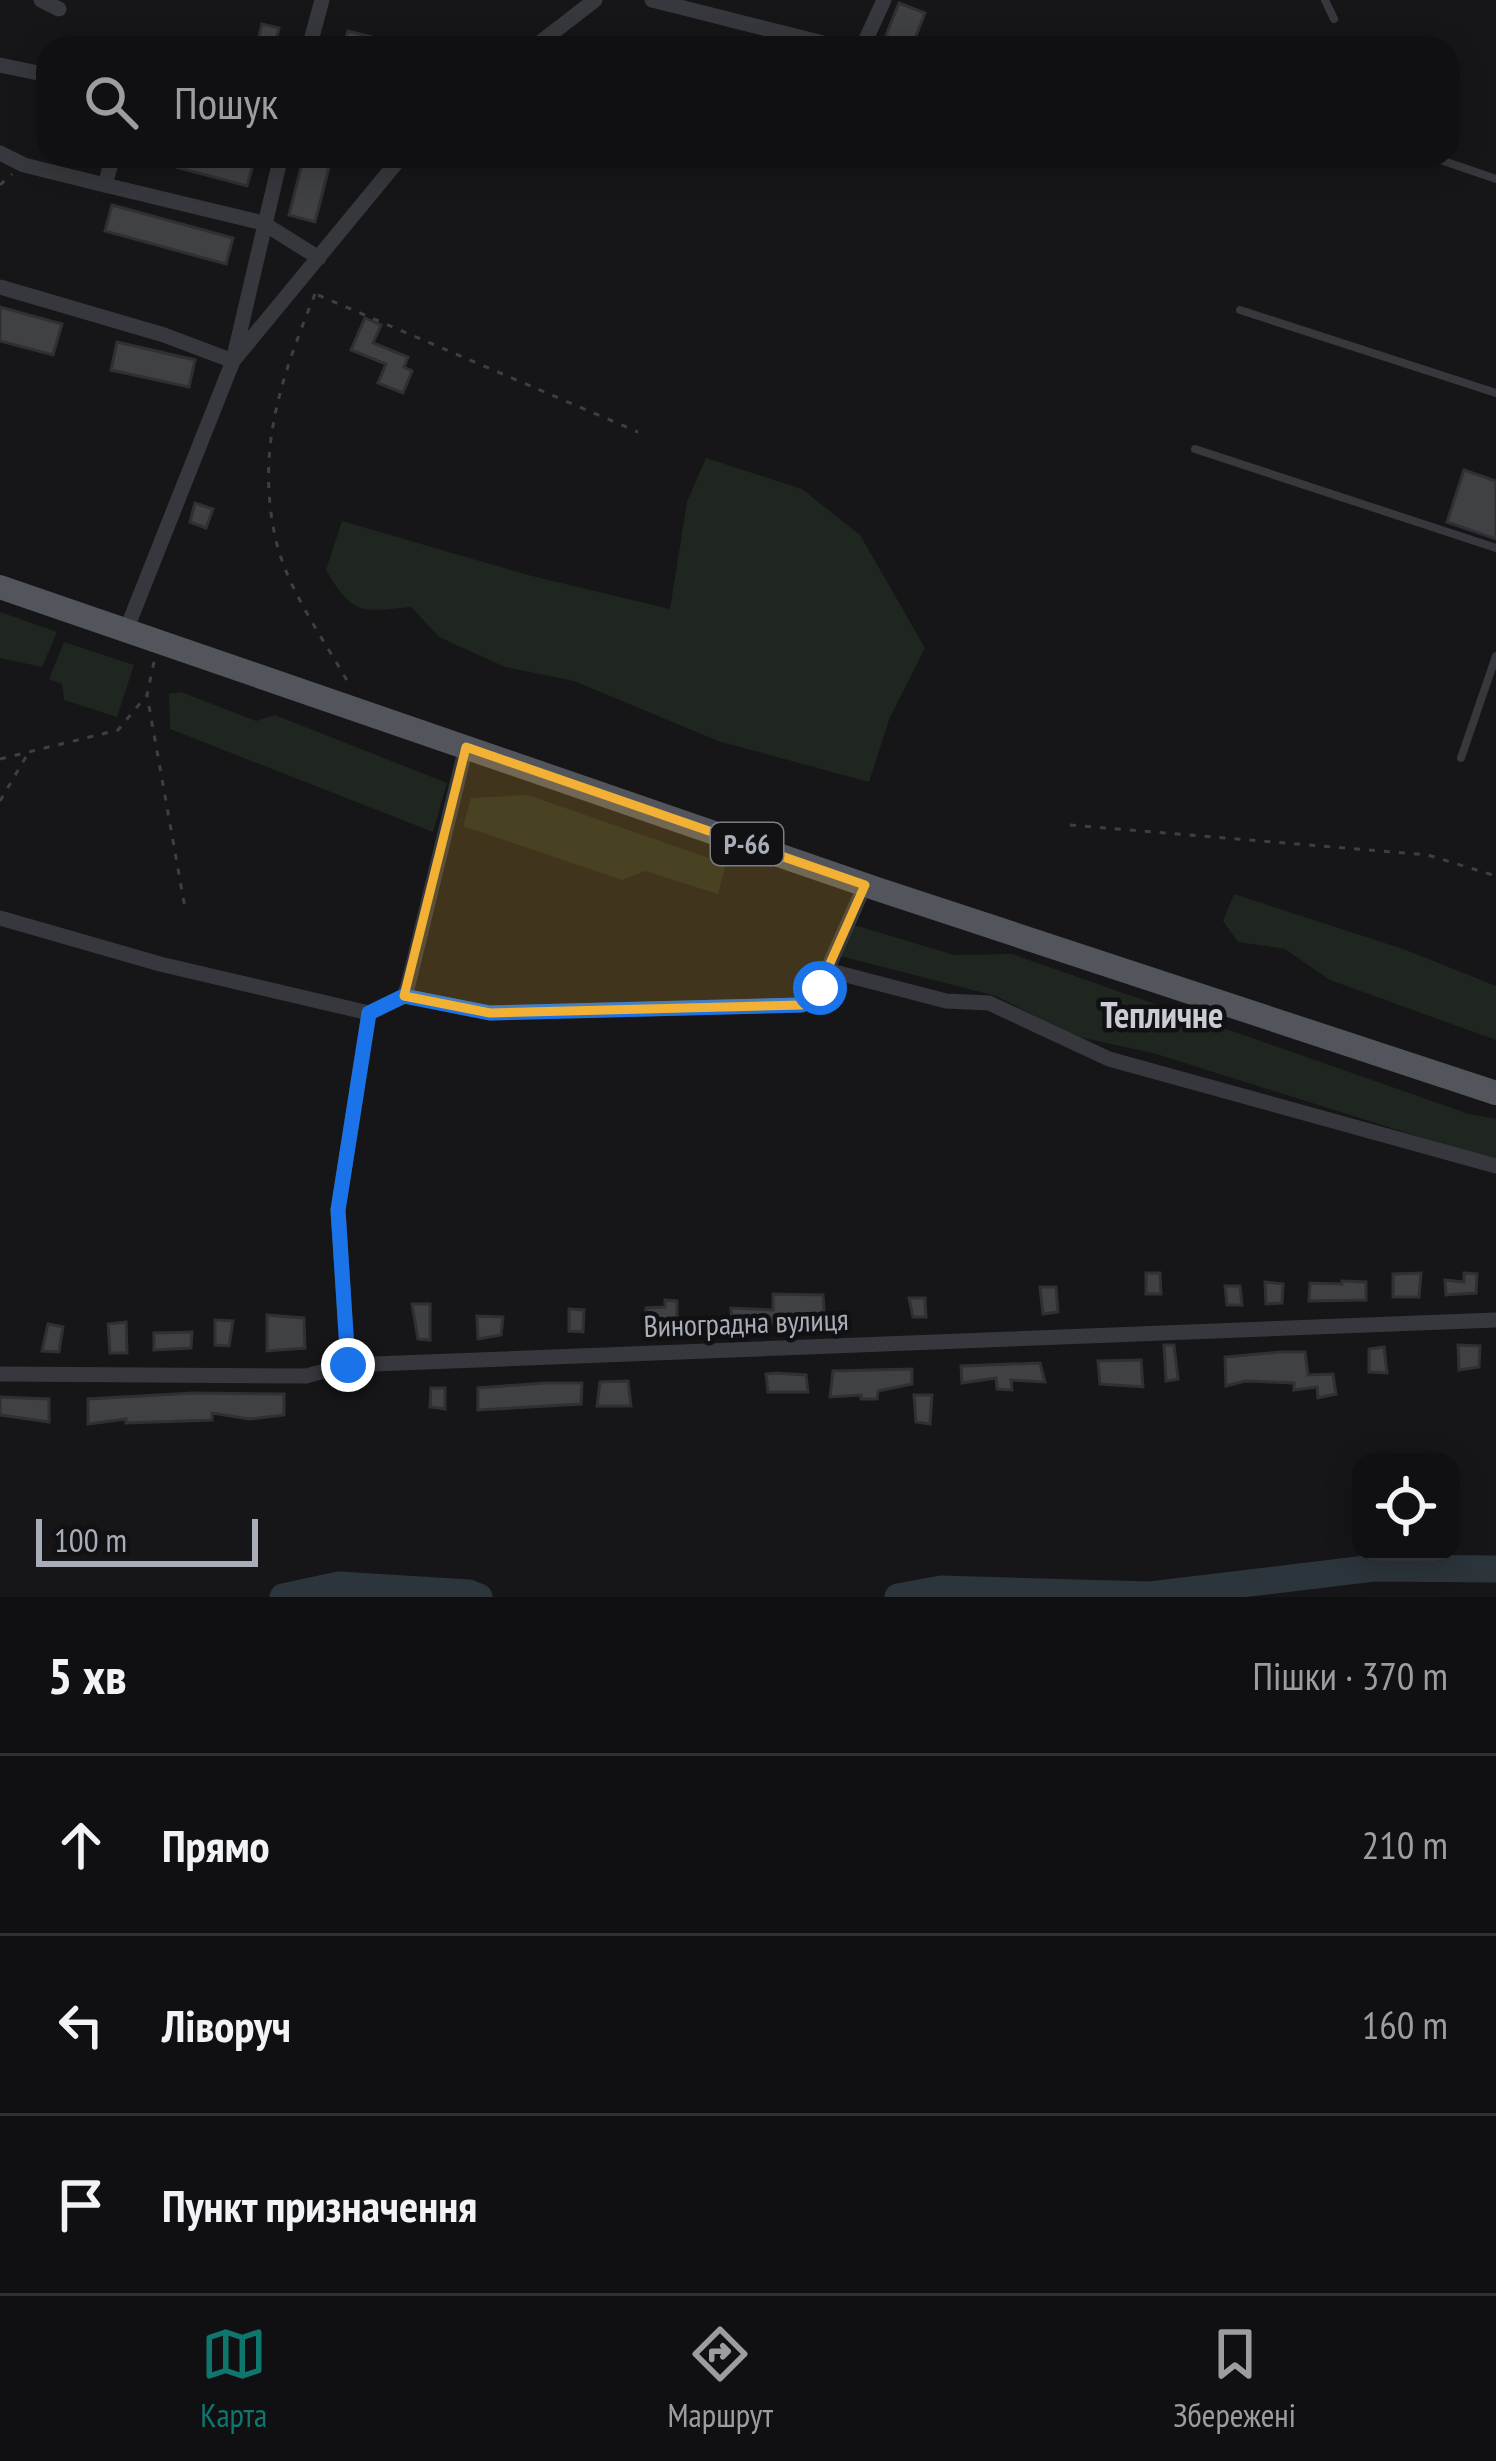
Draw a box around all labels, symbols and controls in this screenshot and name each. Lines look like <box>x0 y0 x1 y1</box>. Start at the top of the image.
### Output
search box <box>36 36 1460 168</box>
icon: search <box>78 69 144 135</box>
text: Пошук <box>174 73 278 131</box>
road number: Р-66 <box>711 823 783 865</box>
route start <box>793 961 847 1015</box>
district label: Тепличне <box>1101 991 1223 1038</box>
street label: Виноградна вулиця <box>643 1299 849 1345</box>
route end <box>321 1338 375 1392</box>
map controls <box>1352 1453 1460 1561</box>
button: locate <box>1352 1453 1460 1561</box>
scale bar <box>36 1513 258 1566</box>
text: 100 m <box>54 1518 127 1561</box>
text: 5 хв <box>48 1642 127 1708</box>
text: Пішки · 370 m <box>1252 1650 1448 1701</box>
icon: ahead <box>48 1812 114 1878</box>
text: Прямо <box>162 1816 270 1874</box>
text: 210 m <box>1362 1819 1448 1870</box>
icon: left <box>48 1992 114 2058</box>
text: Ліворуч <box>162 1996 291 2054</box>
text: 160 m <box>1362 1999 1448 2050</box>
icon: arrive <box>48 2172 114 2238</box>
text: Пункт призначення <box>162 2176 477 2234</box>
tab: Карта <box>200 2321 267 2436</box>
tab: Маршрут <box>668 2321 773 2436</box>
tab: Збережені <box>1173 2321 1296 2436</box>

